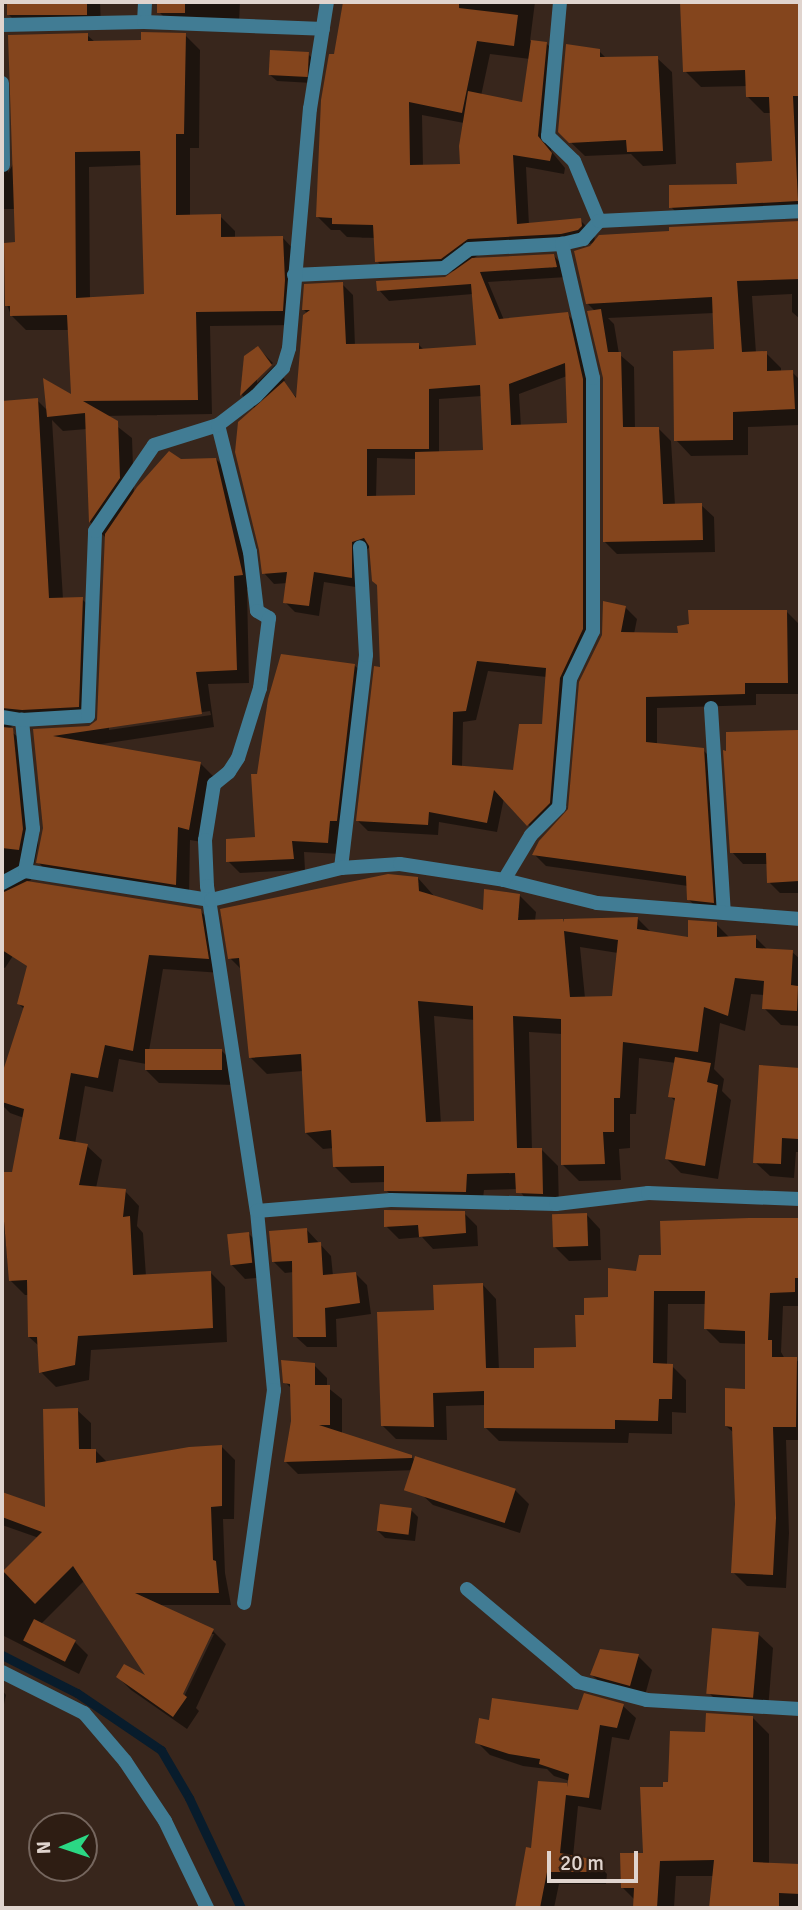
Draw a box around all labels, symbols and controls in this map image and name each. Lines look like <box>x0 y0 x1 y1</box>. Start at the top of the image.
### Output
north arrow <box>28 1812 98 1882</box>
scale bar <box>550 1836 641 1880</box>
text: N <box>32 1841 56 1855</box>
text: 20 m <box>560 1850 604 1876</box>

